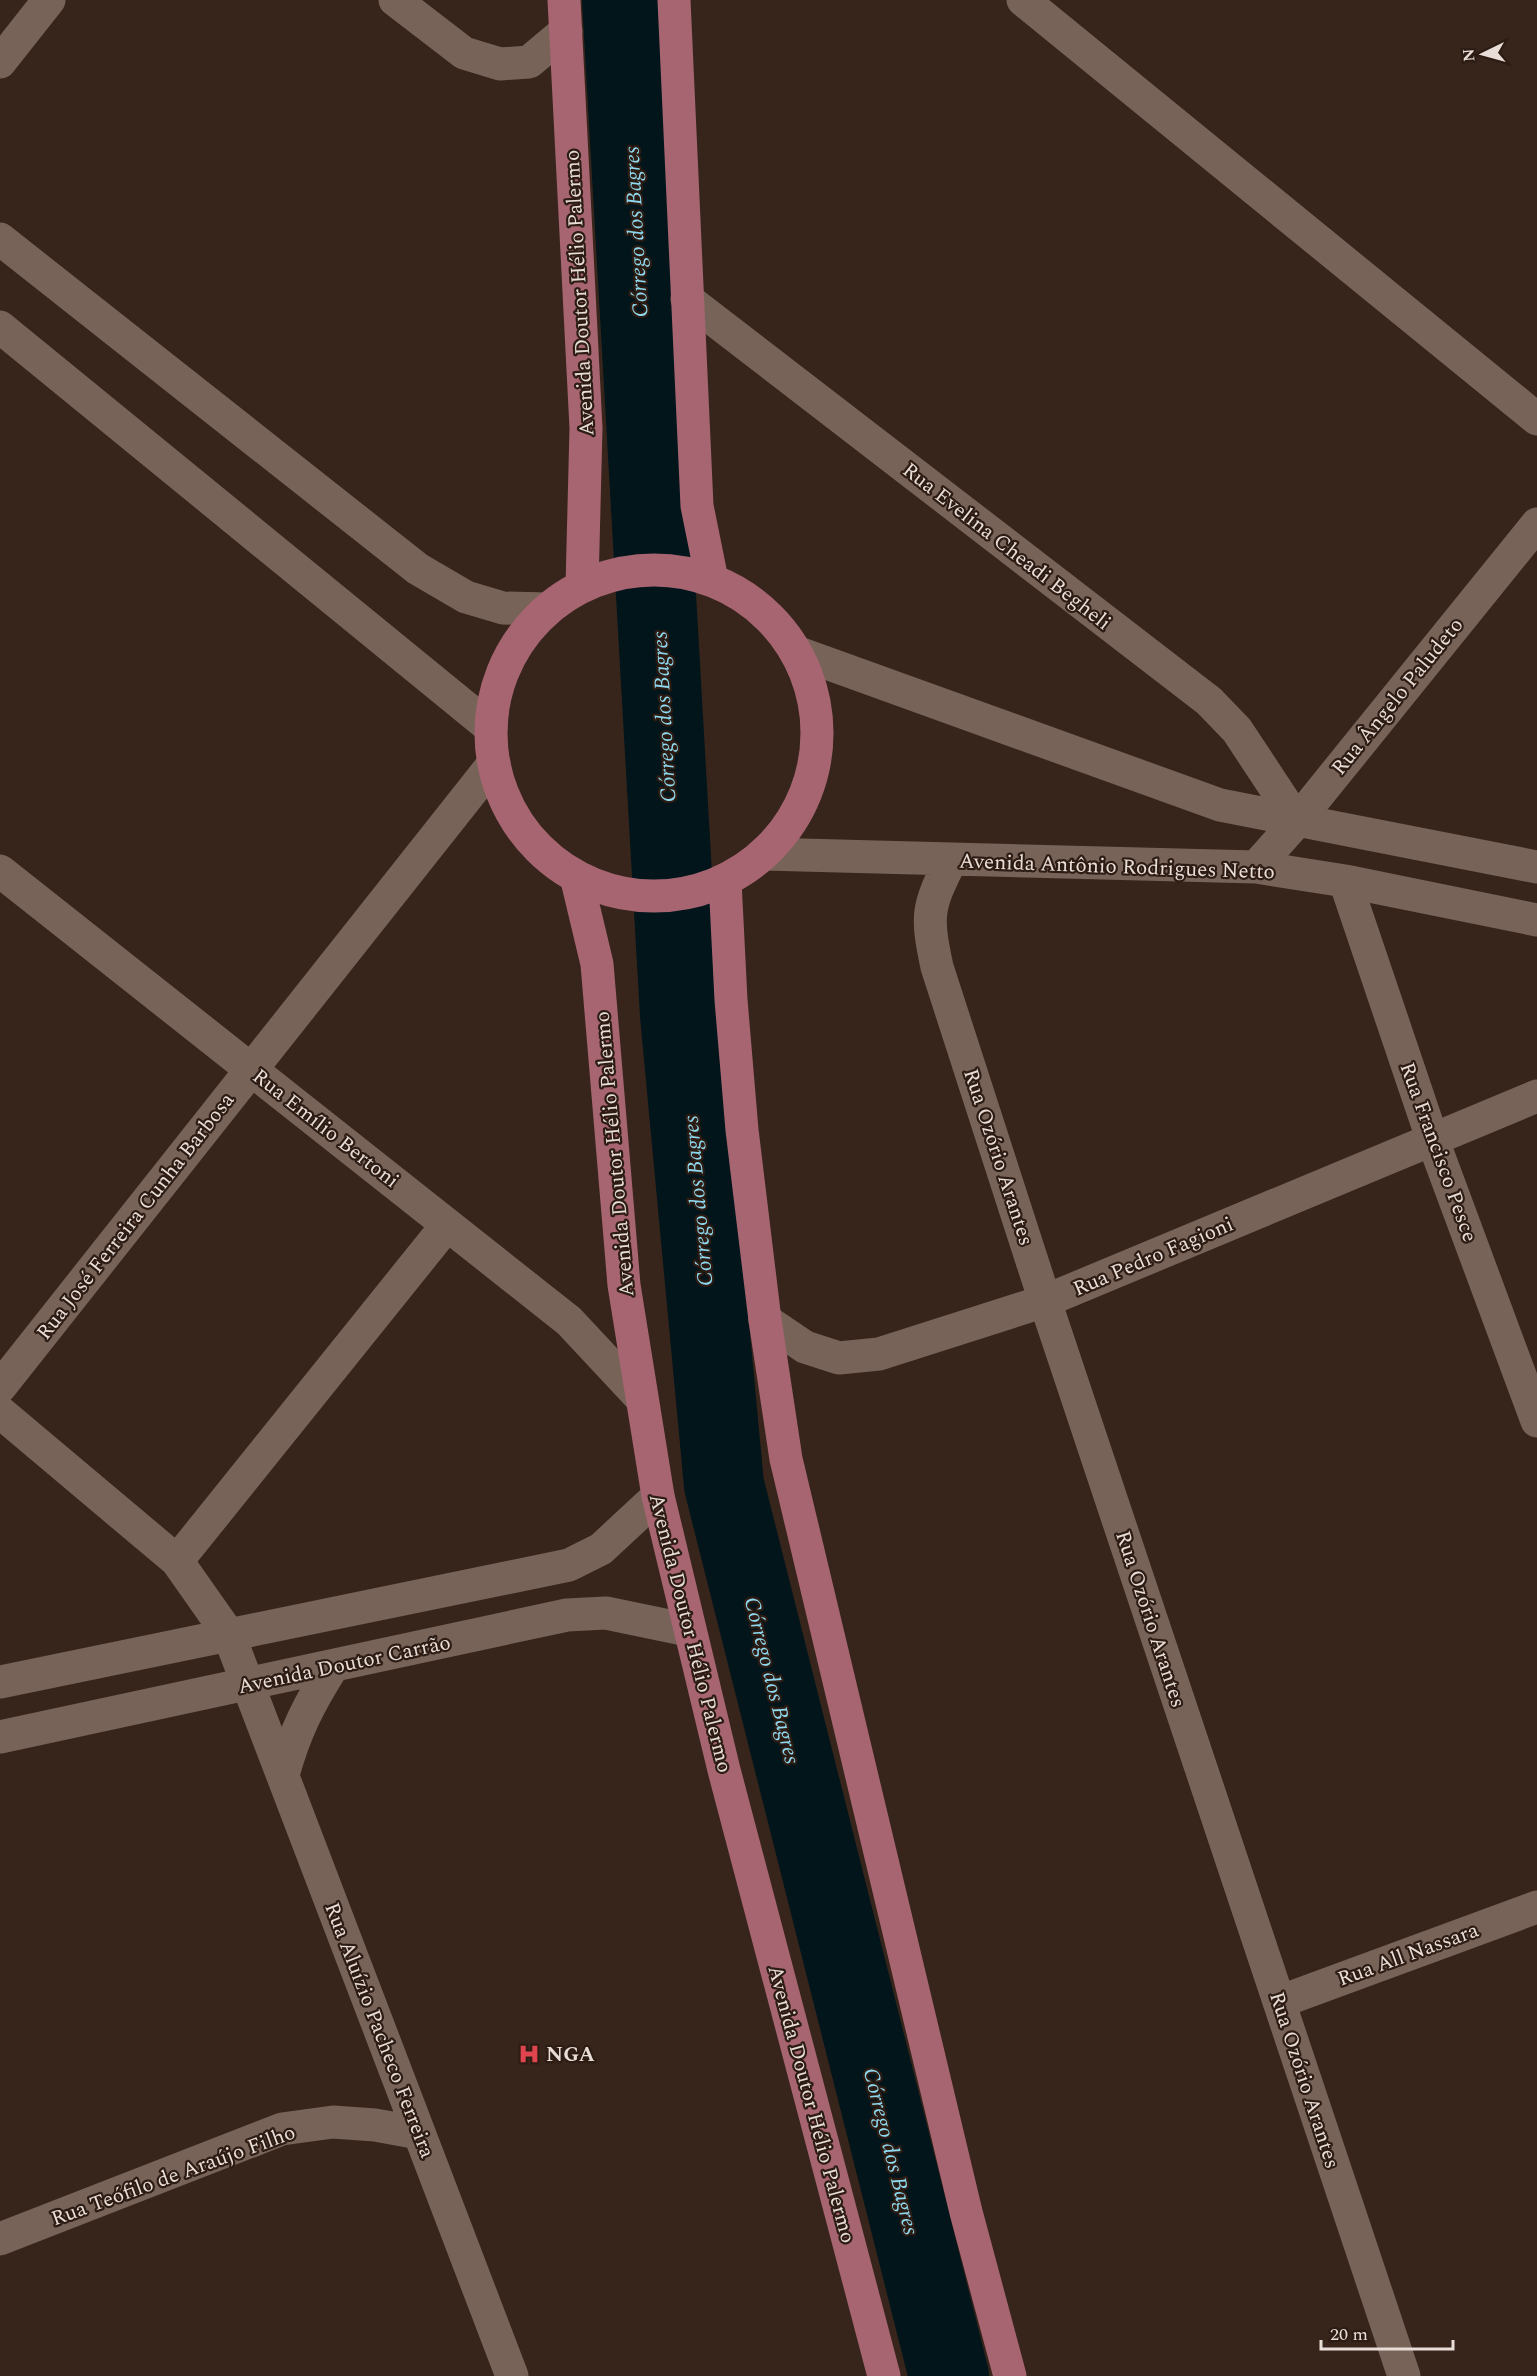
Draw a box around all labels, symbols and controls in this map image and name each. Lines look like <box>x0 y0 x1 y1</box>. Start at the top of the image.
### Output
north arrow <box>1453 24 1513 84</box>
text: N <box>1457 48 1482 63</box>
water label: Córrego dos Bagres <box>616 145 657 318</box>
street label: Avenida Doutor Hélio Palermo <box>557 149 603 437</box>
street label: Rua Evelina Cheadi Begheli <box>895 455 1118 639</box>
street label: Rua Ângelo Paludeto <box>1324 611 1472 782</box>
water label: Córrego dos Bagres <box>644 630 685 803</box>
street label: Avenida Antônio Rodrigues Netto <box>959 845 1275 889</box>
street label: Avenida Doutor Hélio Palermo <box>587 1010 643 1298</box>
street label: Rua Francisco Pesce <box>1391 1058 1485 1247</box>
street label: Rua Emílio Bertoni <box>245 1061 406 1196</box>
street label: Rua Ozório Arantes <box>954 1065 1042 1250</box>
street label: Rua José Ferreira Cunha Barbosa <box>29 1085 243 1347</box>
water label: Córrego dos Bagres <box>675 1114 722 1288</box>
street label: Rua Pedro Fagioni <box>1068 1209 1239 1305</box>
street label: Avenida Doutor Hélio Palermo <box>640 1490 740 1776</box>
street label: Rua Ozório Arantes <box>1106 1527 1194 1712</box>
water label: Córrego dos Bagres <box>735 1593 808 1768</box>
street label: Avenida Doutor Carrão <box>235 1627 454 1703</box>
street label: Rua Aluízio Pacheco Ferreira <box>315 1898 443 2164</box>
street label: Rua All Nassara <box>1333 1914 1484 1995</box>
street label: Avenida Doutor Hélio Palermo <box>758 1962 864 2247</box>
street label: Rua Ozório Arantes <box>1260 1988 1348 2173</box>
place label: NGA <box>546 2039 595 2071</box>
hospital icon: NGA <box>517 2042 541 2066</box>
water label: Córrego dos Bagres <box>854 2064 927 2239</box>
street label: Rua Teófilo de Araújo Filho <box>47 2117 300 2235</box>
scale bar <box>1321 2313 1453 2351</box>
text: 20 m <box>1330 2321 1368 2348</box>

